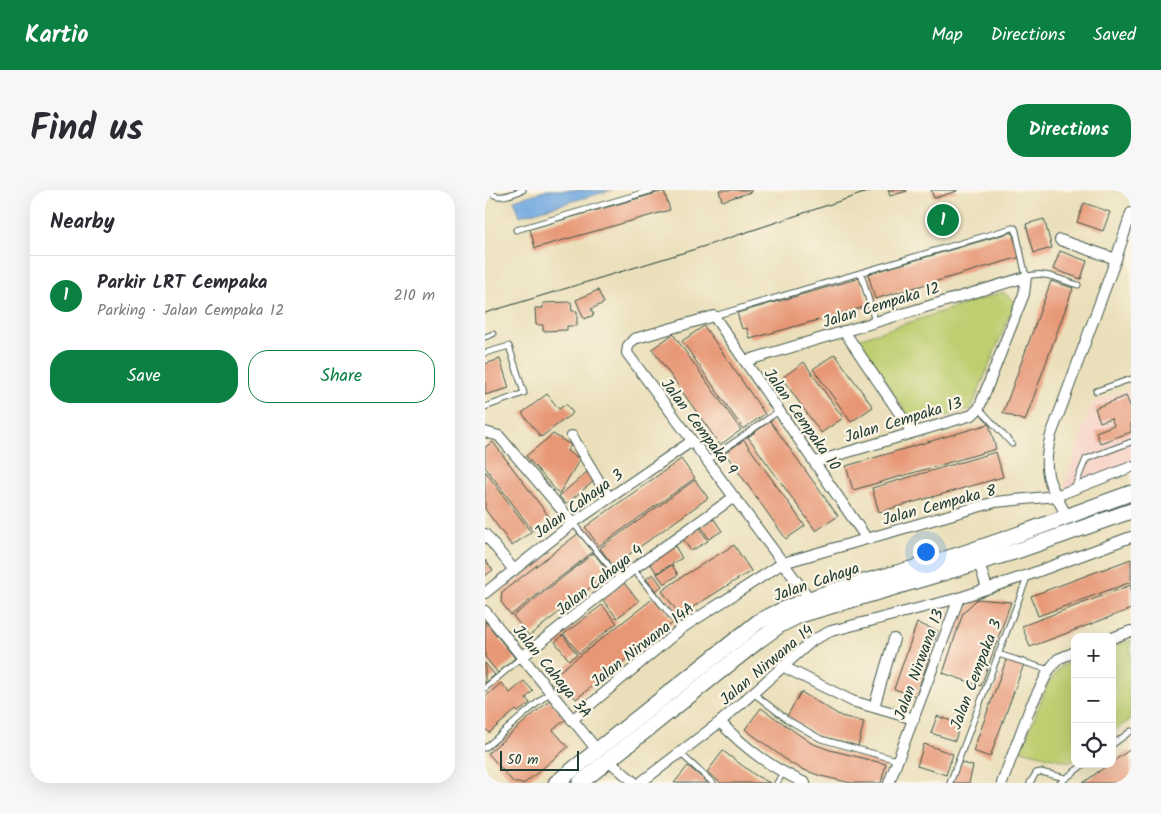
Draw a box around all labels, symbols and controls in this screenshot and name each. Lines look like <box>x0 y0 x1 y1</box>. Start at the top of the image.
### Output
text: Kartio <box>25 16 88 55</box>
text: Map <box>931 21 963 50</box>
text: Directions <box>991 21 1065 50</box>
text: Saved <box>1093 21 1136 50</box>
text: Find us <box>30 102 143 158</box>
button: Directions <box>1007 104 1131 157</box>
pin: 1 <box>927 201 959 239</box>
text: Nearby <box>50 206 115 239</box>
text: Parkir LRT Cempaka <box>97 268 267 298</box>
street label: Jalan Cempaka 12 <box>820 276 943 335</box>
text: 1 <box>64 283 68 308</box>
text: 210 m <box>394 283 435 308</box>
text: Parking · Jalan Cempaka 12 <box>97 298 284 323</box>
button: Save <box>50 350 238 403</box>
button: Share <box>248 350 435 403</box>
street label: Jalan Cempaka 10 <box>757 363 847 476</box>
street label: Jalan Cempaka 9 <box>654 373 744 481</box>
street label: Jalan Cempaka 13 <box>842 391 965 450</box>
street label: Jalan Cahaya 3 <box>529 463 629 545</box>
street label: Jalan Cempaka 8 <box>880 478 1000 533</box>
street label: Jalan Cahaya 4 <box>551 538 649 622</box>
your location <box>913 539 939 565</box>
street label: Jalan Cahaya <box>770 556 863 609</box>
street label: Jalan Nirwana 14A <box>586 597 700 694</box>
street label: Jalan Nirwana 13 <box>888 606 951 723</box>
street label: Jalan Cempaka 3 <box>944 616 1009 733</box>
street label: Jalan Nirwana 14 <box>715 618 820 712</box>
street label: Jalan Cahaya 3A <box>506 619 598 725</box>
map controls <box>1071 633 1116 768</box>
button: + <box>1071 633 1116 678</box>
button: − <box>1071 678 1116 723</box>
button: locate <box>1071 723 1116 768</box>
scale bar <box>500 748 579 771</box>
text: 50 m <box>507 749 538 771</box>

